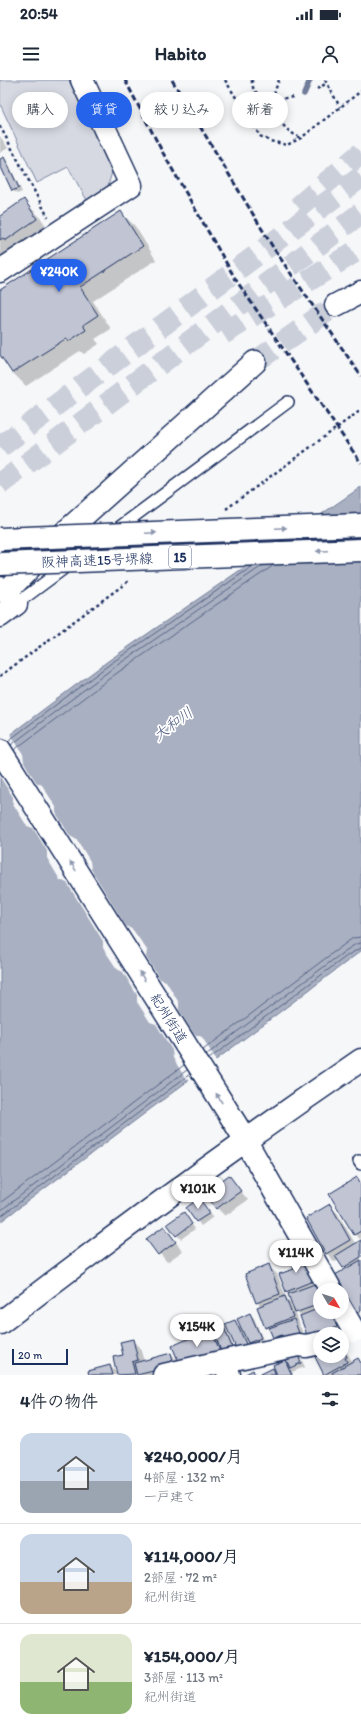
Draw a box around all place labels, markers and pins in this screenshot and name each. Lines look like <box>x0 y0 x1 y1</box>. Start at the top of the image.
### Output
pin: ¥240K <box>31 259 87 293</box>
pin: ¥101K <box>170 1176 226 1210</box>
pin: ¥114K <box>268 1240 324 1274</box>
pin: ¥154K <box>169 1314 225 1348</box>

